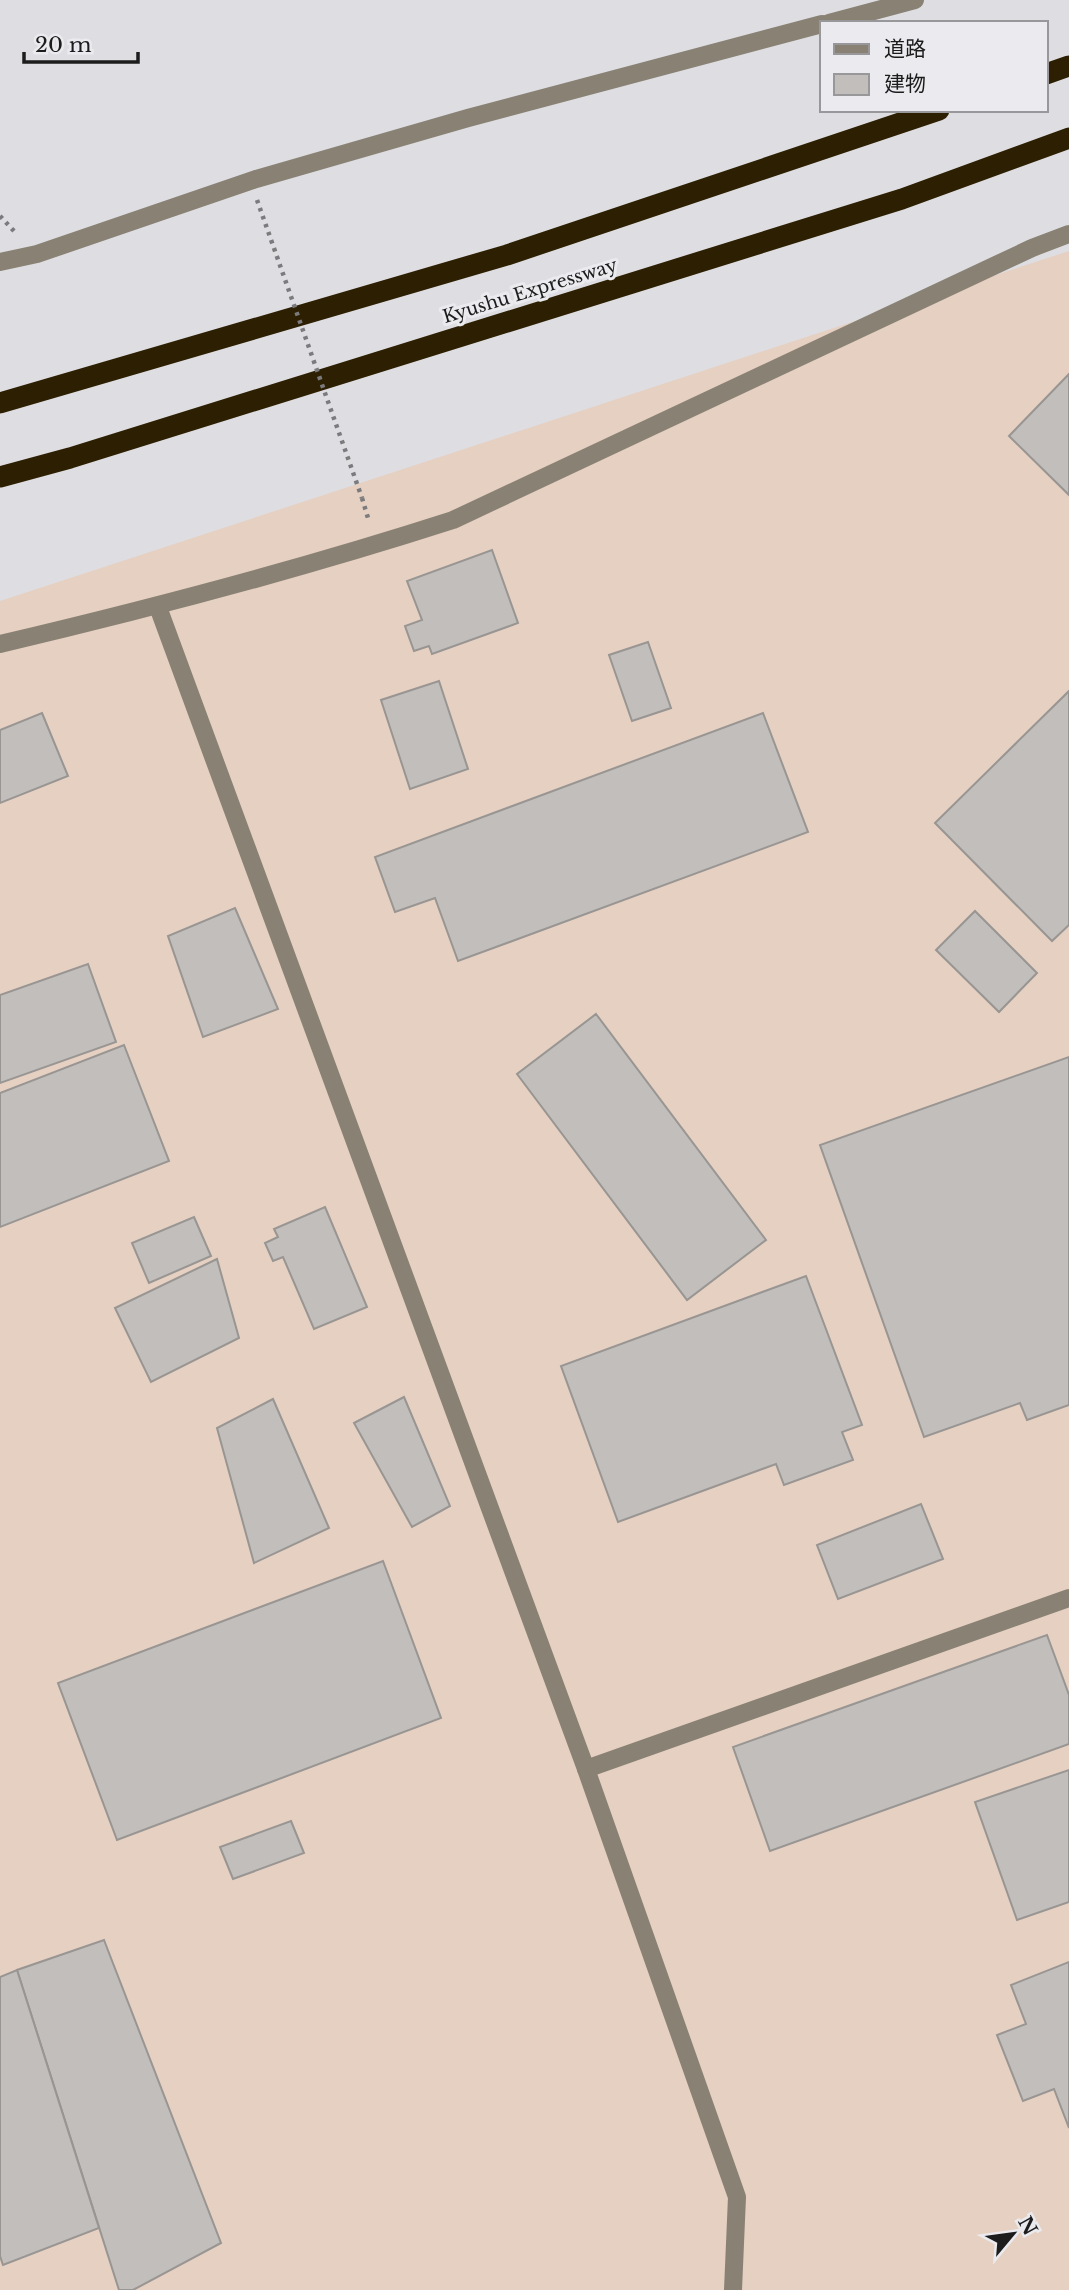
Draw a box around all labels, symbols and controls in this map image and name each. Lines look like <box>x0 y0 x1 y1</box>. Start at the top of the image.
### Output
scale bar <box>24 21 138 65</box>
legend <box>820 21 1048 112</box>
text: 20 m <box>35 32 92 58</box>
text: 道路 <box>884 36 926 62</box>
text: 建物 <box>884 71 926 97</box>
street label: Kyushu Expressway <box>440 254 620 328</box>
north arrow <box>978 2199 1048 2269</box>
text: N <box>1013 2213 1042 2240</box>

